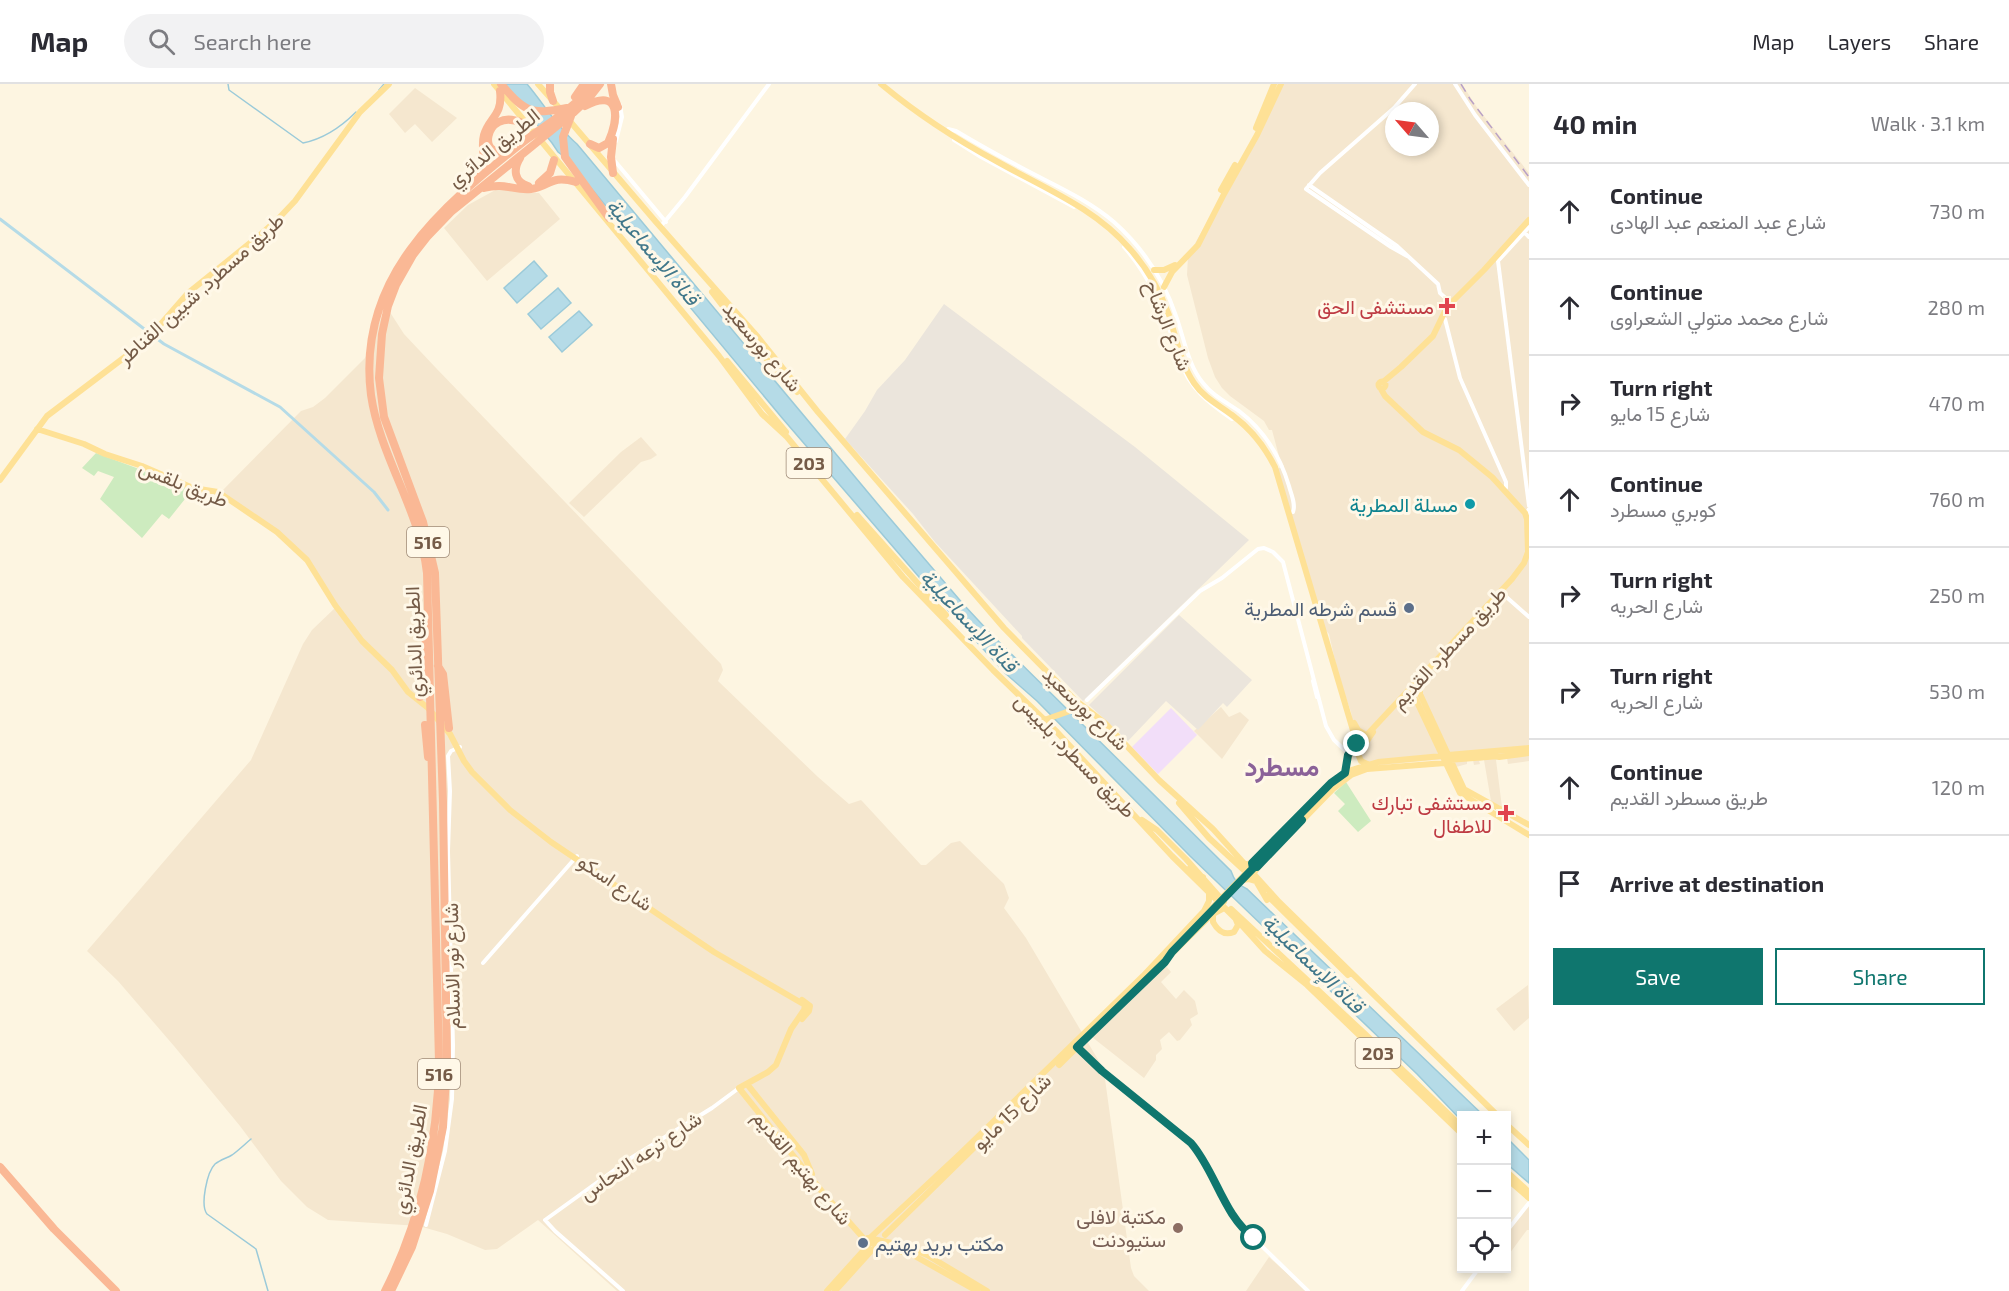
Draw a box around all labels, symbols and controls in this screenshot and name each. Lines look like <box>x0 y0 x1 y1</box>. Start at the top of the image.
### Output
search box <box>124 14 544 68</box>
text: Map <box>30 24 88 58</box>
icon: search <box>145 25 178 58</box>
text: Search here <box>193 28 312 54</box>
text: Map <box>1752 29 1794 54</box>
text: Layers <box>1827 29 1891 54</box>
text: Share <box>1924 29 1979 54</box>
north arrow <box>1385 102 1439 156</box>
street label: الطريق الدائري <box>442 103 548 196</box>
text: 40 min <box>1553 108 1637 139</box>
text: Walk · 3.1 km <box>1871 111 1985 135</box>
text: Continue <box>1610 182 1703 208</box>
water label: قناة الإسماعيلية <box>600 193 707 313</box>
icon: ahead <box>1553 195 1586 228</box>
text: 730 m <box>1930 199 1985 223</box>
street label: طريق مسطرد, شبين القناطر <box>111 207 289 371</box>
text: شارع عبد المنعم عبد الهادى <box>1610 209 1826 233</box>
street label: شارع الرشاح <box>1137 276 1198 375</box>
text: Continue <box>1610 278 1703 304</box>
icon: ahead <box>1553 291 1586 324</box>
place label: مستشفى الحق <box>1317 294 1434 319</box>
text: 280 m <box>1928 295 1985 319</box>
street label: شارع بورسعيد <box>716 296 808 398</box>
marker: مستشفى الحق <box>1438 297 1456 315</box>
text: شارع محمد متولي الشعراوى <box>1610 305 1828 329</box>
text: Turn right <box>1610 374 1712 400</box>
icon: right <box>1553 387 1586 420</box>
text: 470 m <box>1928 391 1985 415</box>
text: شارع 15 مايو <box>1610 401 1710 425</box>
road number: 203 <box>786 448 832 478</box>
street label: طريق بلقس <box>135 454 232 514</box>
text: Continue <box>1610 470 1703 496</box>
icon: ahead <box>1553 483 1586 516</box>
text: 760 m <box>1929 487 1985 511</box>
place label: مسلة المطرية <box>1350 492 1458 518</box>
marker: مسلة المطرية <box>1463 497 1477 511</box>
text: كوبري مسطرد <box>1610 497 1717 521</box>
road number: 516 <box>407 527 449 557</box>
water label: قناة الإسماعيلية <box>914 563 1026 680</box>
text: Turn right <box>1610 566 1712 592</box>
icon: right <box>1553 579 1586 612</box>
street label: طريق مسطرد القديم <box>1385 581 1512 714</box>
text: 250 m <box>1929 583 1985 607</box>
street label: الطريق الدائري <box>399 586 433 698</box>
text: شارع الحريه <box>1610 593 1703 617</box>
place label: قسم شرطه المطرية <box>1244 596 1397 622</box>
marker: قسم شرطه المطرية <box>1402 601 1416 615</box>
street label: شارع بورسعيد <box>1036 661 1134 757</box>
text: Turn right <box>1610 662 1712 688</box>
icon: right <box>1553 675 1586 708</box>
text: 530 m <box>1929 679 1985 703</box>
street label: طريق مسطرد, بلبيس <box>1009 688 1142 824</box>
text: شارع الحريه <box>1610 689 1703 713</box>
route end <box>1343 730 1369 756</box>
district label: مسطرد <box>1245 750 1319 783</box>
text: Continue <box>1610 758 1703 784</box>
icon: ahead <box>1553 771 1586 804</box>
text: 120 m <box>1932 775 1985 799</box>
text: طريق مسطرد القديم <box>1610 785 1768 809</box>
place label: مستشفى تبارك للاطفال <box>1372 790 1492 838</box>
marker: مستشفى تبارك للاطفال <box>1497 804 1515 822</box>
street label: شارع اسكو <box>573 849 658 918</box>
icon: arrive <box>1553 867 1586 900</box>
text: Arrive at destination <box>1610 870 1824 896</box>
street label: شارع نور الاسلام <box>438 903 467 1029</box>
water label: قناة الإسماعيلية <box>1256 908 1372 1021</box>
button: Save <box>1553 948 1763 1005</box>
button: Share <box>1775 948 1985 1005</box>
road number: 203 <box>1356 1038 1400 1068</box>
road number: 516 <box>418 1059 460 1089</box>
street label: شارع 15 مايو <box>967 1068 1057 1157</box>
street label: الطريق الدائري <box>387 1102 437 1217</box>
street label: شارع ترعه النحاس <box>574 1105 707 1207</box>
street label: شارع بهتيم القديم <box>746 1105 858 1231</box>
map controls <box>1457 1111 1511 1273</box>
button: + <box>1457 1111 1511 1165</box>
button: − <box>1457 1165 1511 1219</box>
place label: مكتبة لافلى ستيودنت <box>1076 1204 1166 1253</box>
button: locate <box>1457 1219 1511 1273</box>
marker: مكتبة لافلى ستيودنت <box>1171 1221 1185 1235</box>
route start <box>1240 1224 1266 1250</box>
place label: مكتب بريد بهتيم <box>875 1231 1004 1257</box>
marker: مكتب بريد بهتيم <box>856 1236 870 1250</box>

